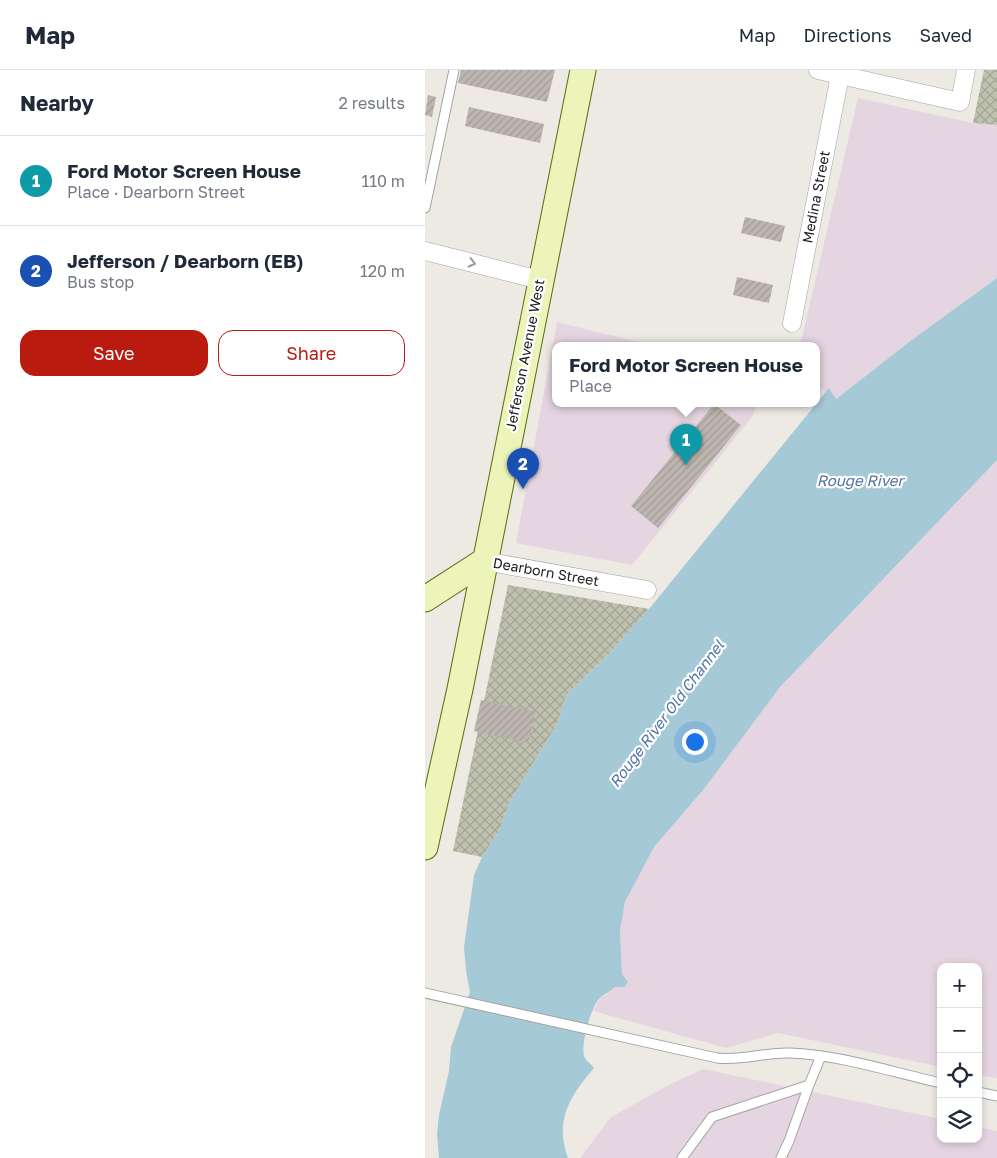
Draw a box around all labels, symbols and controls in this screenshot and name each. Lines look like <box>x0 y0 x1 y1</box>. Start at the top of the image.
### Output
text: Map <box>25 20 75 49</box>
text: Map <box>739 24 775 46</box>
text: Directions <box>803 24 891 46</box>
text: Saved <box>919 24 972 46</box>
text: Nearby <box>20 90 94 116</box>
text: 2 results <box>339 93 405 113</box>
street label: Medina Street <box>798 149 833 245</box>
text: Ford Motor Screen House <box>67 159 301 182</box>
text: 1 <box>32 171 40 191</box>
text: 110 m <box>361 171 405 191</box>
text: Place · Dearborn Street <box>67 182 245 202</box>
text: Jefferson / Dearborn (EB) <box>67 249 304 272</box>
one-way arrow <box>468 257 477 268</box>
text: 2 <box>31 261 41 281</box>
text: 120 m <box>360 261 405 281</box>
text: Bus stop <box>67 272 134 292</box>
street label: Jefferson Avenue West <box>501 277 548 432</box>
button: Save <box>20 330 208 376</box>
button: Share <box>218 330 405 376</box>
popup <box>552 342 820 407</box>
text: Ford Motor Screen House <box>569 353 803 376</box>
text: Place <box>569 376 612 396</box>
pin: 1 <box>670 424 702 465</box>
pin: 2 <box>507 448 539 489</box>
water label: Rouge River <box>817 471 905 490</box>
street label: Dearborn Street <box>492 554 600 589</box>
water label: Rouge River Old Channel <box>605 636 729 791</box>
your location <box>682 729 708 755</box>
map controls <box>937 963 982 1143</box>
button: + <box>937 963 982 1008</box>
button: − <box>937 1008 982 1053</box>
button: locate <box>937 1053 982 1098</box>
button: layers <box>937 1098 982 1143</box>

